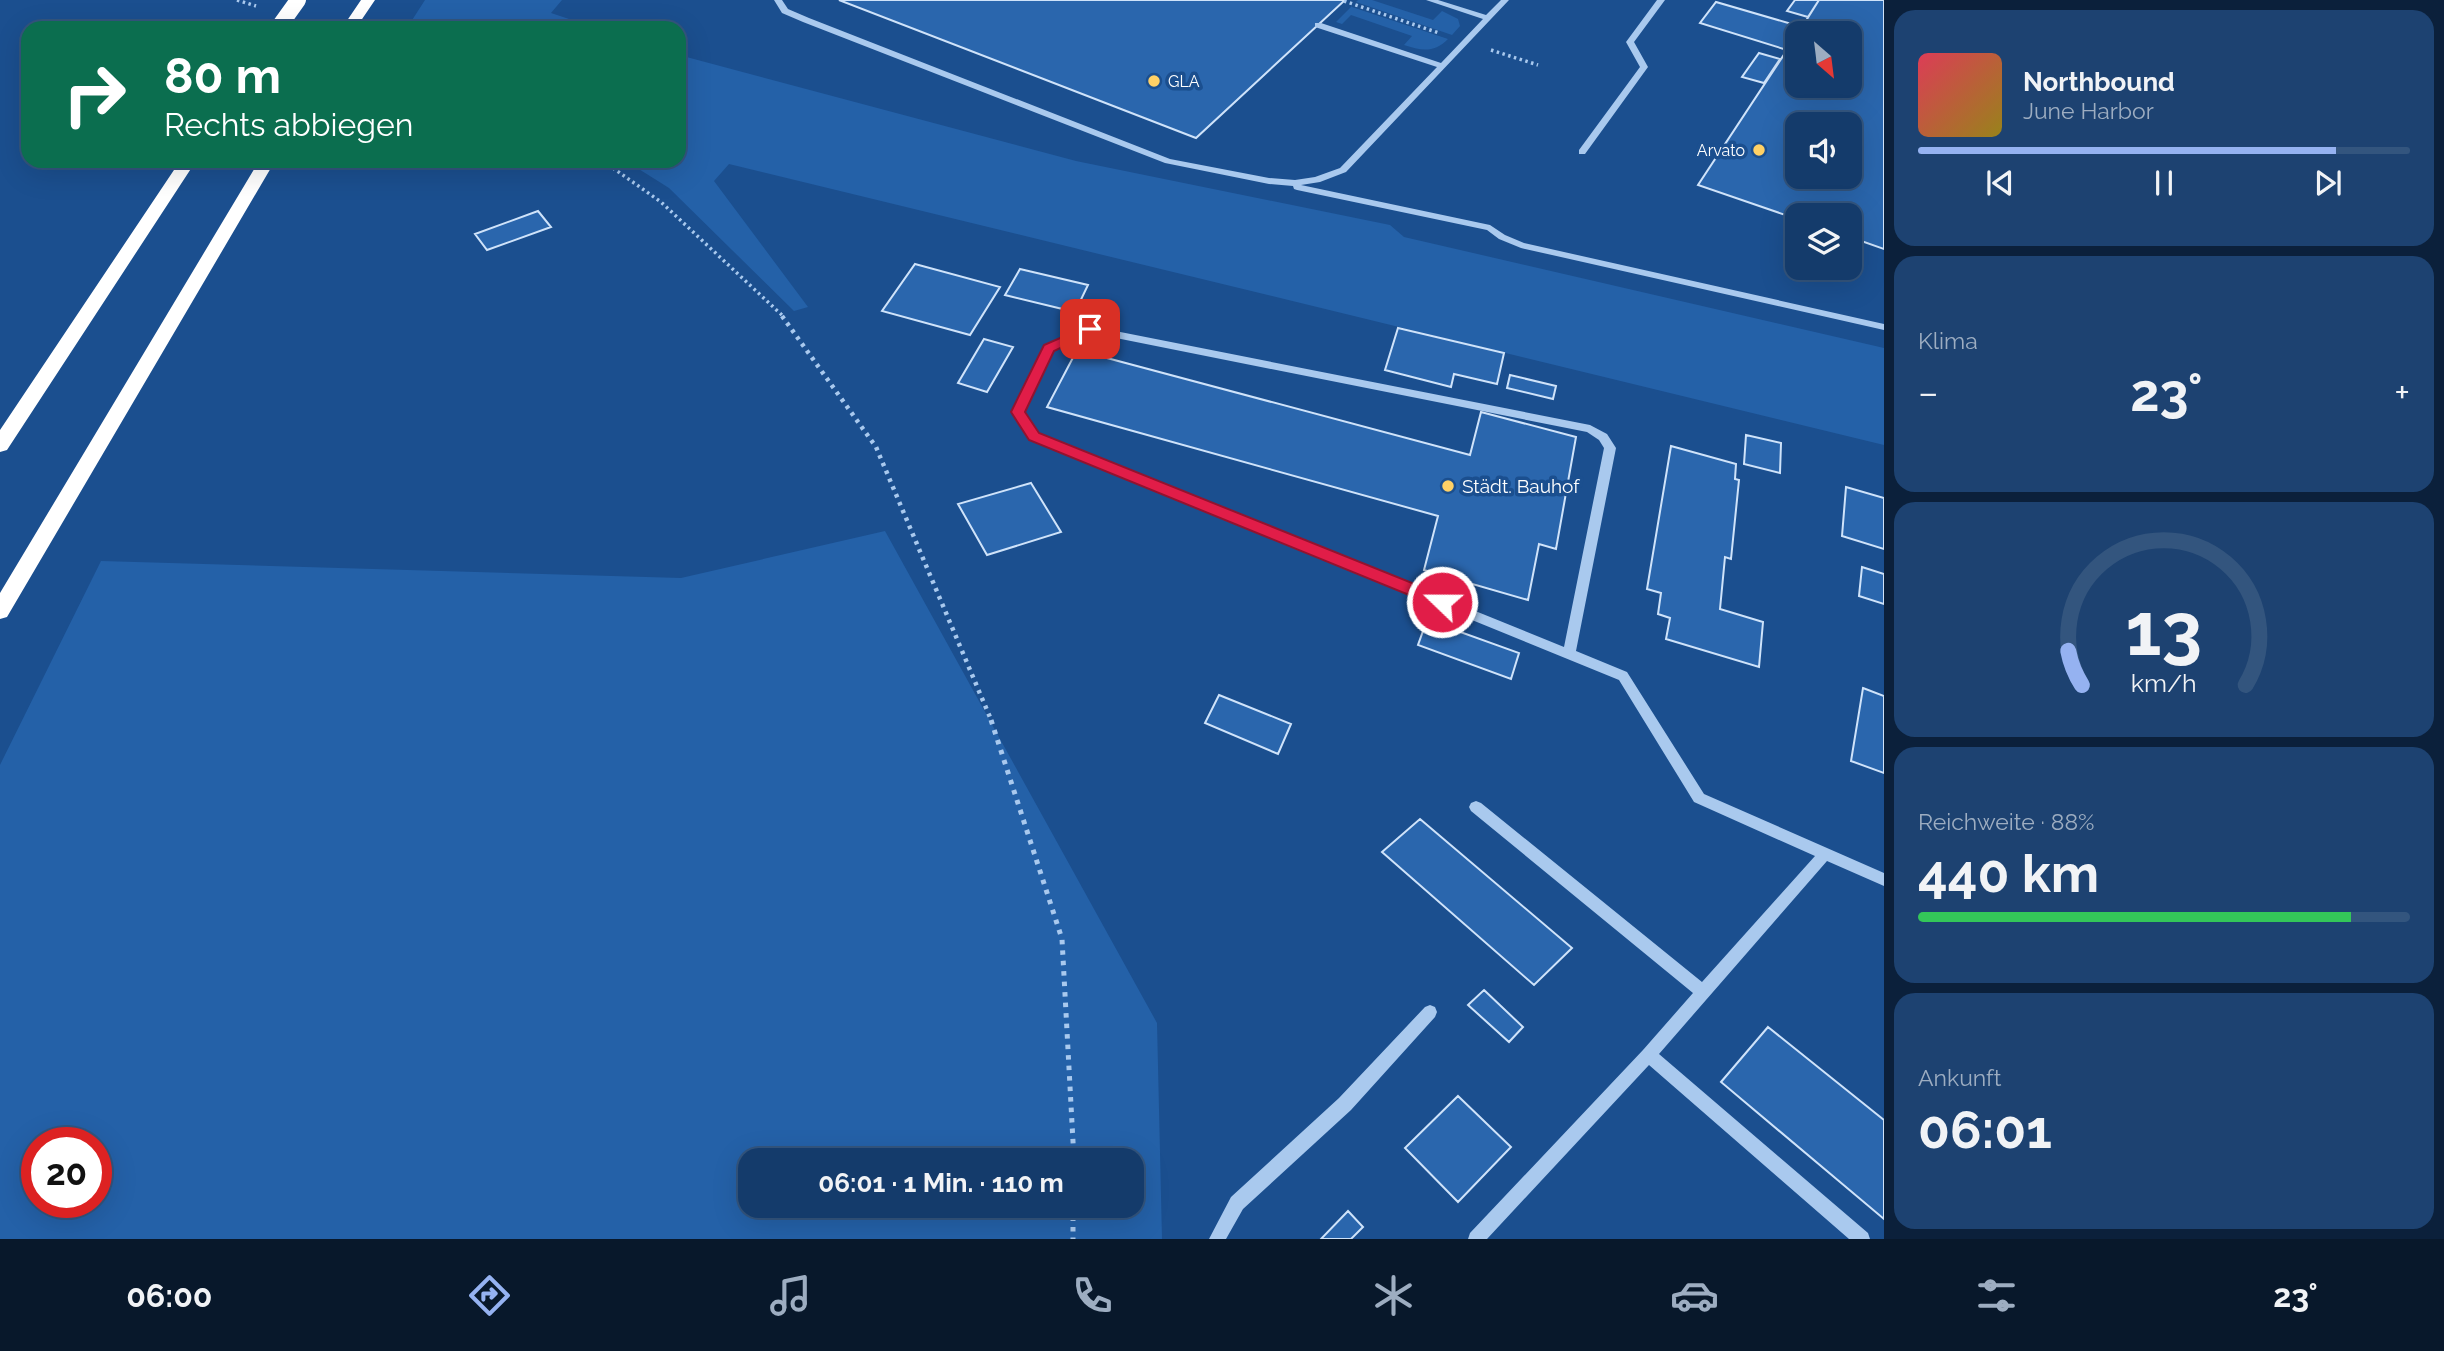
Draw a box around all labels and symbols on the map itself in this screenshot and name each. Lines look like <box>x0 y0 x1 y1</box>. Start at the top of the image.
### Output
north arrow <box>1785 21 1862 98</box>
place label: GLA <box>1168 72 1200 91</box>
marker: GLA <box>1146 73 1162 89</box>
place label: Arvato <box>1697 141 1745 160</box>
marker: Arvato <box>1751 142 1767 158</box>
pin <box>1060 299 1120 359</box>
place label: Städt. Bauhof <box>1462 475 1580 497</box>
marker: Städt. Bauhof <box>1440 478 1456 494</box>
position arrow <box>1405 565 1479 639</box>
speed limit sign: 20 <box>21 1127 112 1218</box>

